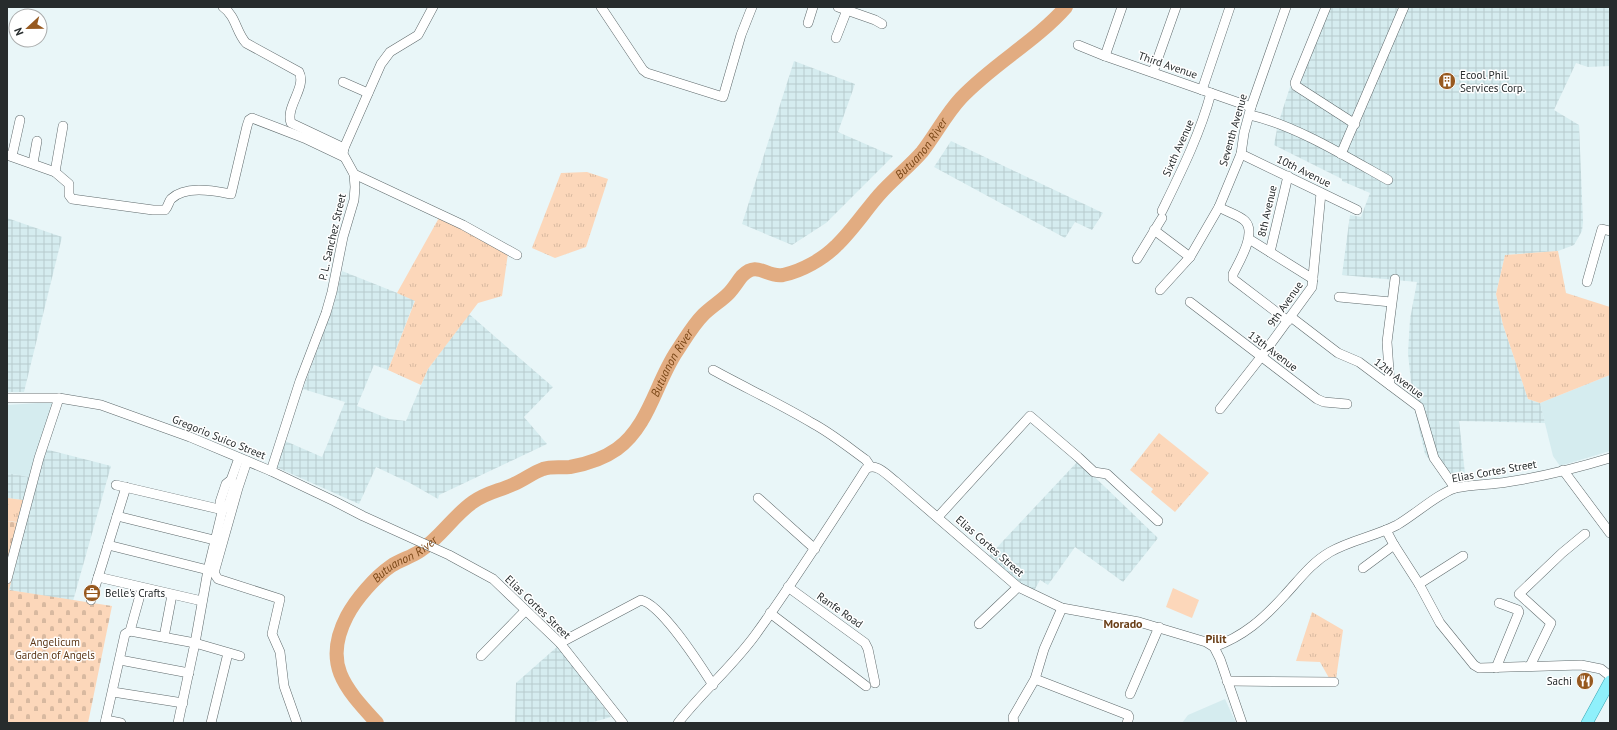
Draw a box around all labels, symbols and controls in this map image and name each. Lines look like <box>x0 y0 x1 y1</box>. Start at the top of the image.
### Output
north arrow <box>8 8 48 48</box>
text: N <box>11 26 27 38</box>
street label: Third Avenue <box>1137 48 1200 82</box>
place label: Ecool Phil. Services Corp. <box>1460 68 1525 95</box>
building icon: Ecool Phil. Services Corp. <box>1437 71 1457 91</box>
street label: Seventh Avenue <box>1216 92 1250 168</box>
water label: Butuanon River <box>892 114 951 182</box>
street label: Sixth Avenue <box>1159 117 1197 179</box>
street label: 10th Avenue <box>1275 152 1334 190</box>
street label: 8th Avenue <box>1254 183 1280 238</box>
street label: P. L. Sanchez Street <box>315 192 349 282</box>
street label: 9th Avenue <box>1264 278 1306 330</box>
water label: Butuanon River <box>647 325 697 399</box>
street label: 13th Avenue <box>1245 328 1301 374</box>
street label: 12th Avenue <box>1371 355 1427 401</box>
street label: Gregorio Suico Street <box>170 412 268 462</box>
street label: Elias Cortes Street <box>1451 457 1538 485</box>
street label: Elias Cortes Street <box>953 513 1027 580</box>
water label: Butuanon River <box>369 532 441 585</box>
street label: Elias Cortes Street <box>502 572 574 642</box>
office icon: Belle's Crafts <box>82 583 102 603</box>
place label: Belle's Crafts <box>105 586 166 600</box>
street label: Ranfe Road <box>814 589 866 631</box>
district label: Morado <box>1103 616 1143 631</box>
district label: Pilit <box>1205 631 1227 646</box>
park label: Angelicum Garden of Angels <box>15 635 95 662</box>
restaurant icon: Sachi <box>1575 671 1595 691</box>
place label: Sachi <box>1547 674 1572 688</box>

